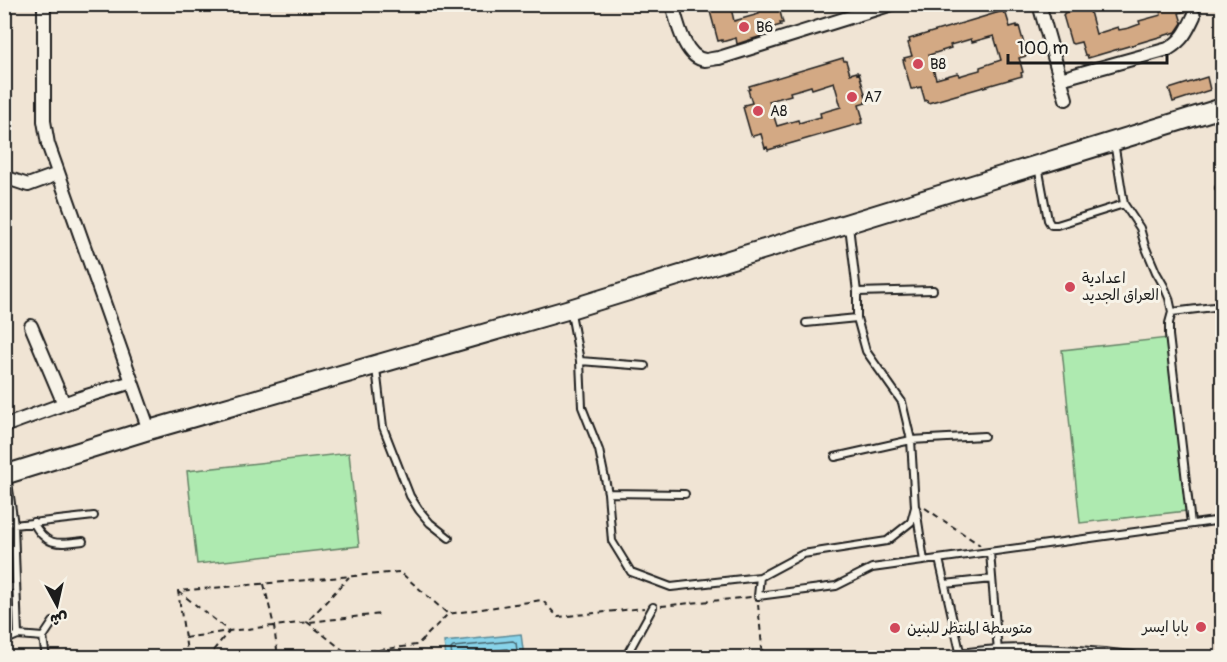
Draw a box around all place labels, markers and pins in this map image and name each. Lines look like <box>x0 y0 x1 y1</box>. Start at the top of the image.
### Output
place label: B6 <box>756 18 773 37</box>
marker: B6 <box>737 20 751 34</box>
place label: B8 <box>930 55 946 74</box>
marker: B8 <box>911 57 925 71</box>
place label: A7 <box>864 88 882 107</box>
marker: A7 <box>845 90 859 104</box>
place label: A8 <box>770 102 788 121</box>
marker: A8 <box>751 104 765 118</box>
place label: اعدادية العراق الجديد <box>1082 269 1159 305</box>
marker: اعدادية العراق الجديد <box>1063 280 1077 294</box>
place label: بابا ايسر <box>1140 618 1189 637</box>
place label: متوسطة المنتظر للبنين <box>907 619 1032 638</box>
marker: بابا ايسر <box>1194 620 1208 634</box>
marker: متوسطة المنتظر للبنين <box>888 621 902 635</box>

